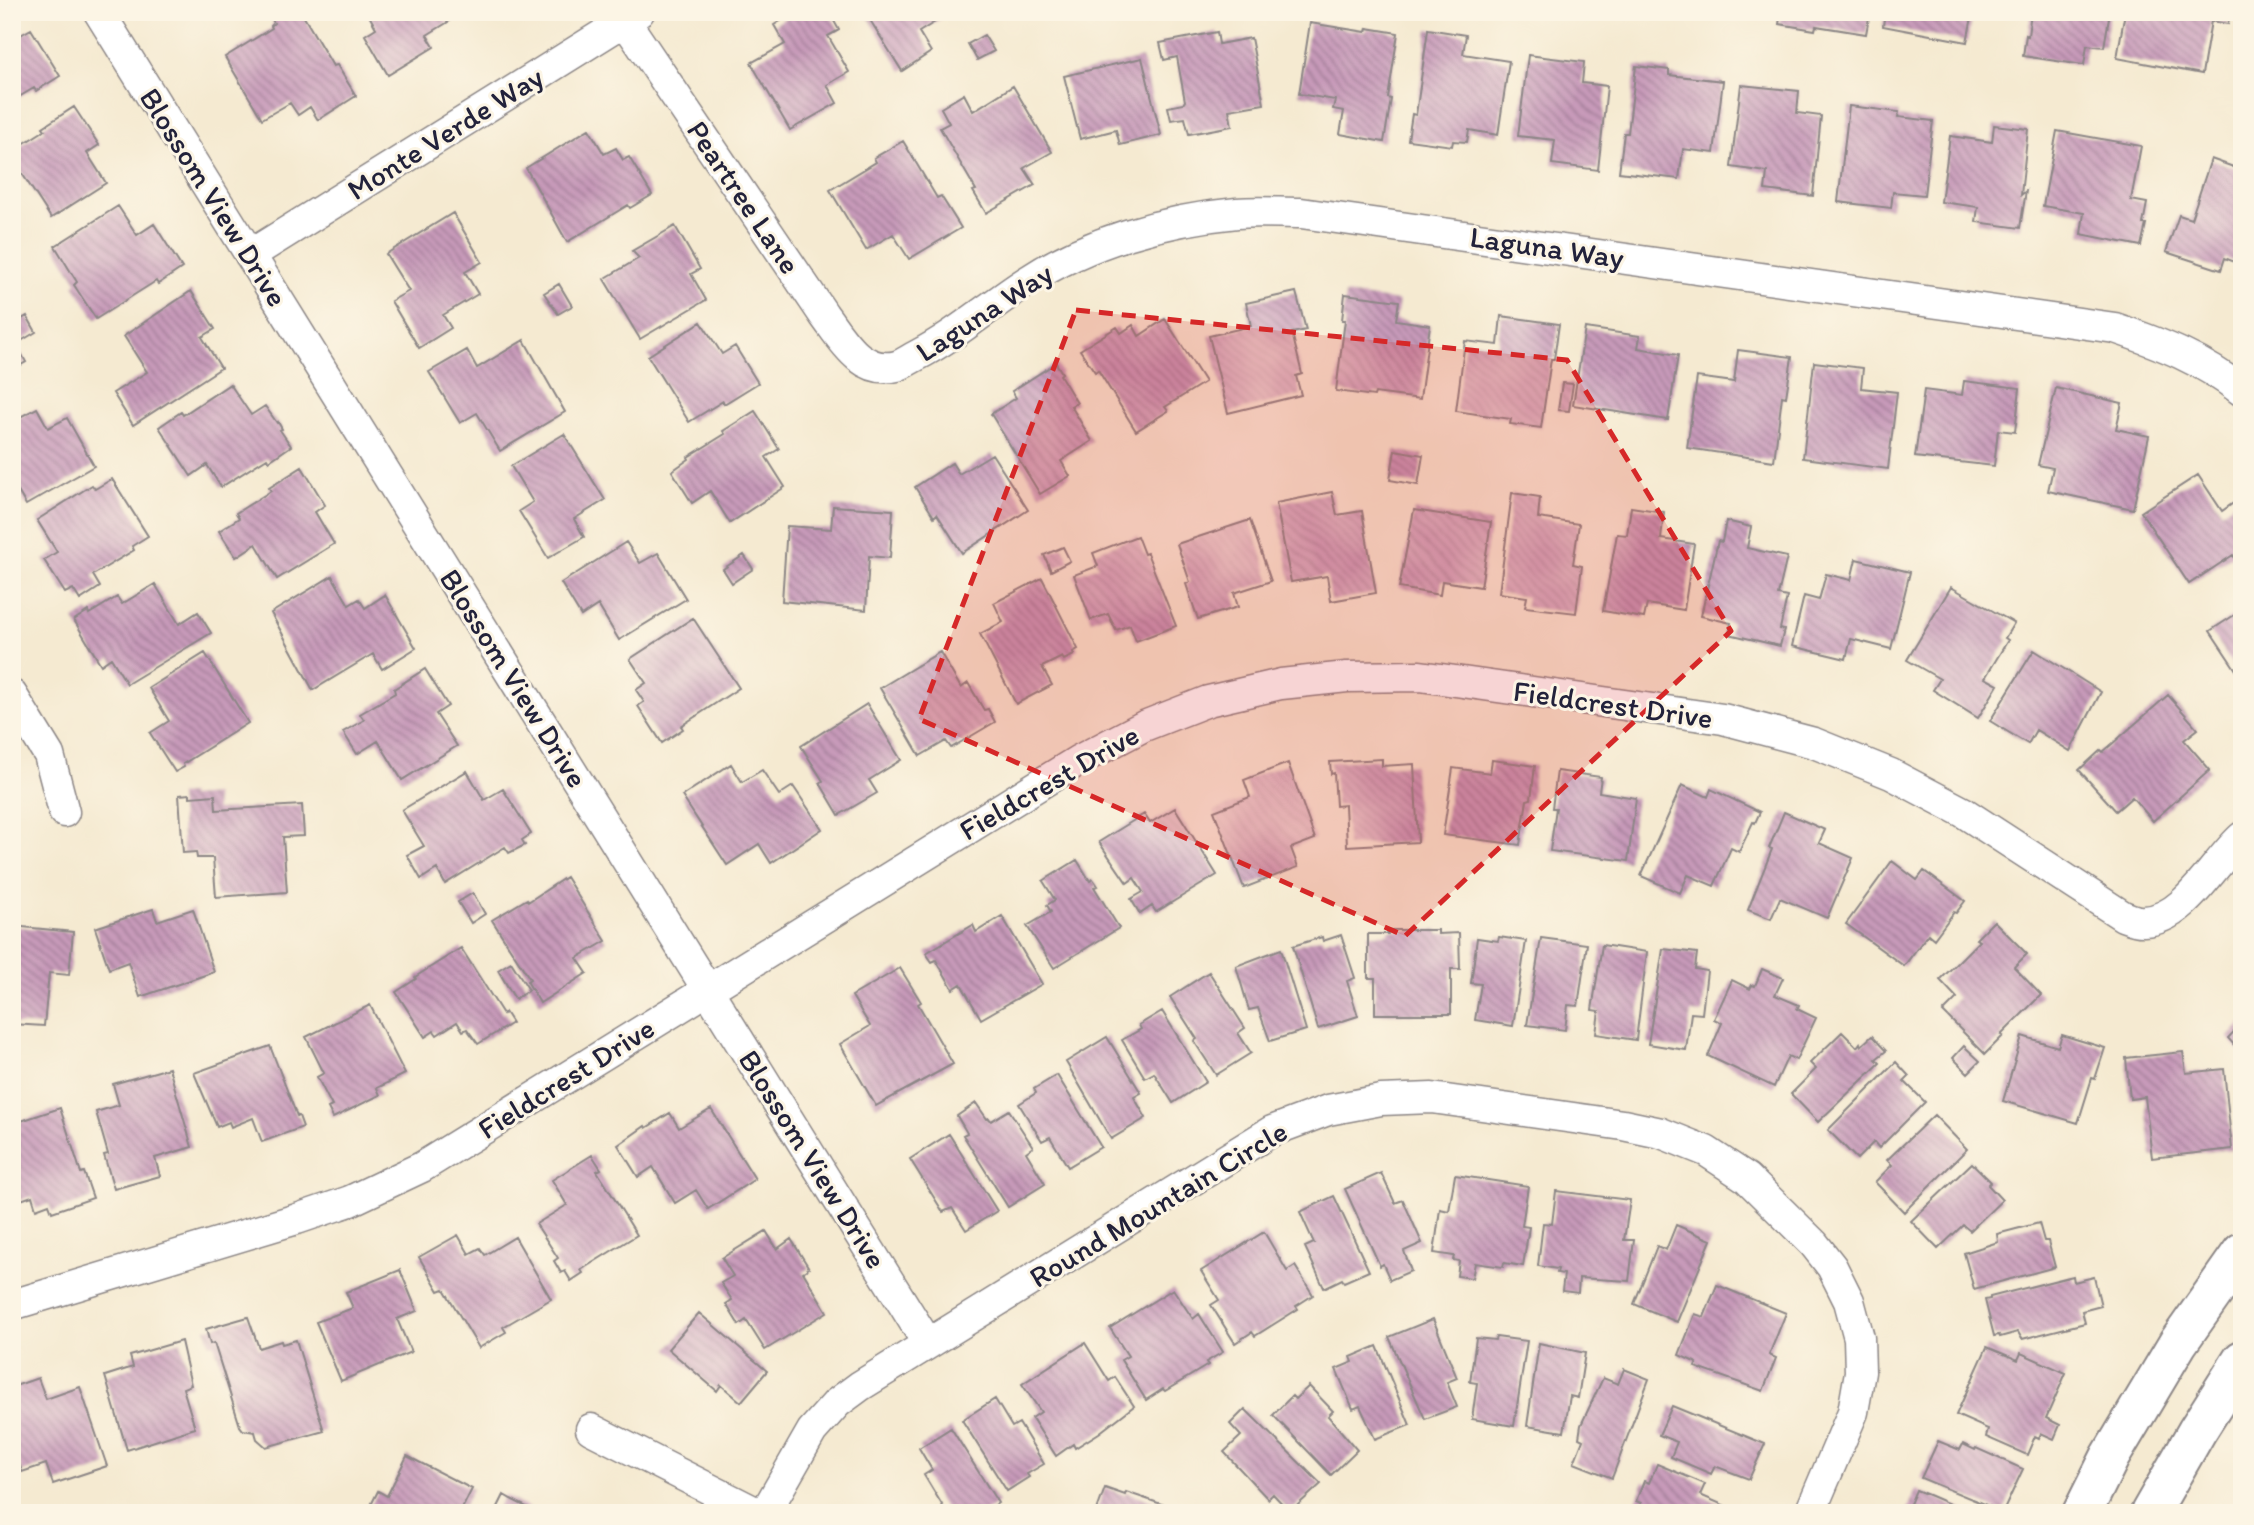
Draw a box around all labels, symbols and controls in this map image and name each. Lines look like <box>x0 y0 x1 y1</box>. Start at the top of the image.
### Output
street label: Monte Verde Way <box>340 58 550 208</box>
street label: Blossom View Drive <box>132 81 296 313</box>
street label: Peartree Lane <box>679 113 809 281</box>
street label: Laguna Way <box>1468 218 1626 276</box>
street label: Laguna Way <box>909 254 1059 370</box>
street label: Blossom View Drive <box>432 562 596 794</box>
street label: Fieldcrest Drive <box>1511 672 1715 736</box>
street label: Fieldcrest Drive <box>953 716 1145 848</box>
street label: Fieldcrest Drive <box>471 1009 661 1147</box>
street label: Blossom View Drive <box>731 1043 895 1275</box>
street label: Round Mountain Circle <box>1022 1112 1294 1296</box>

